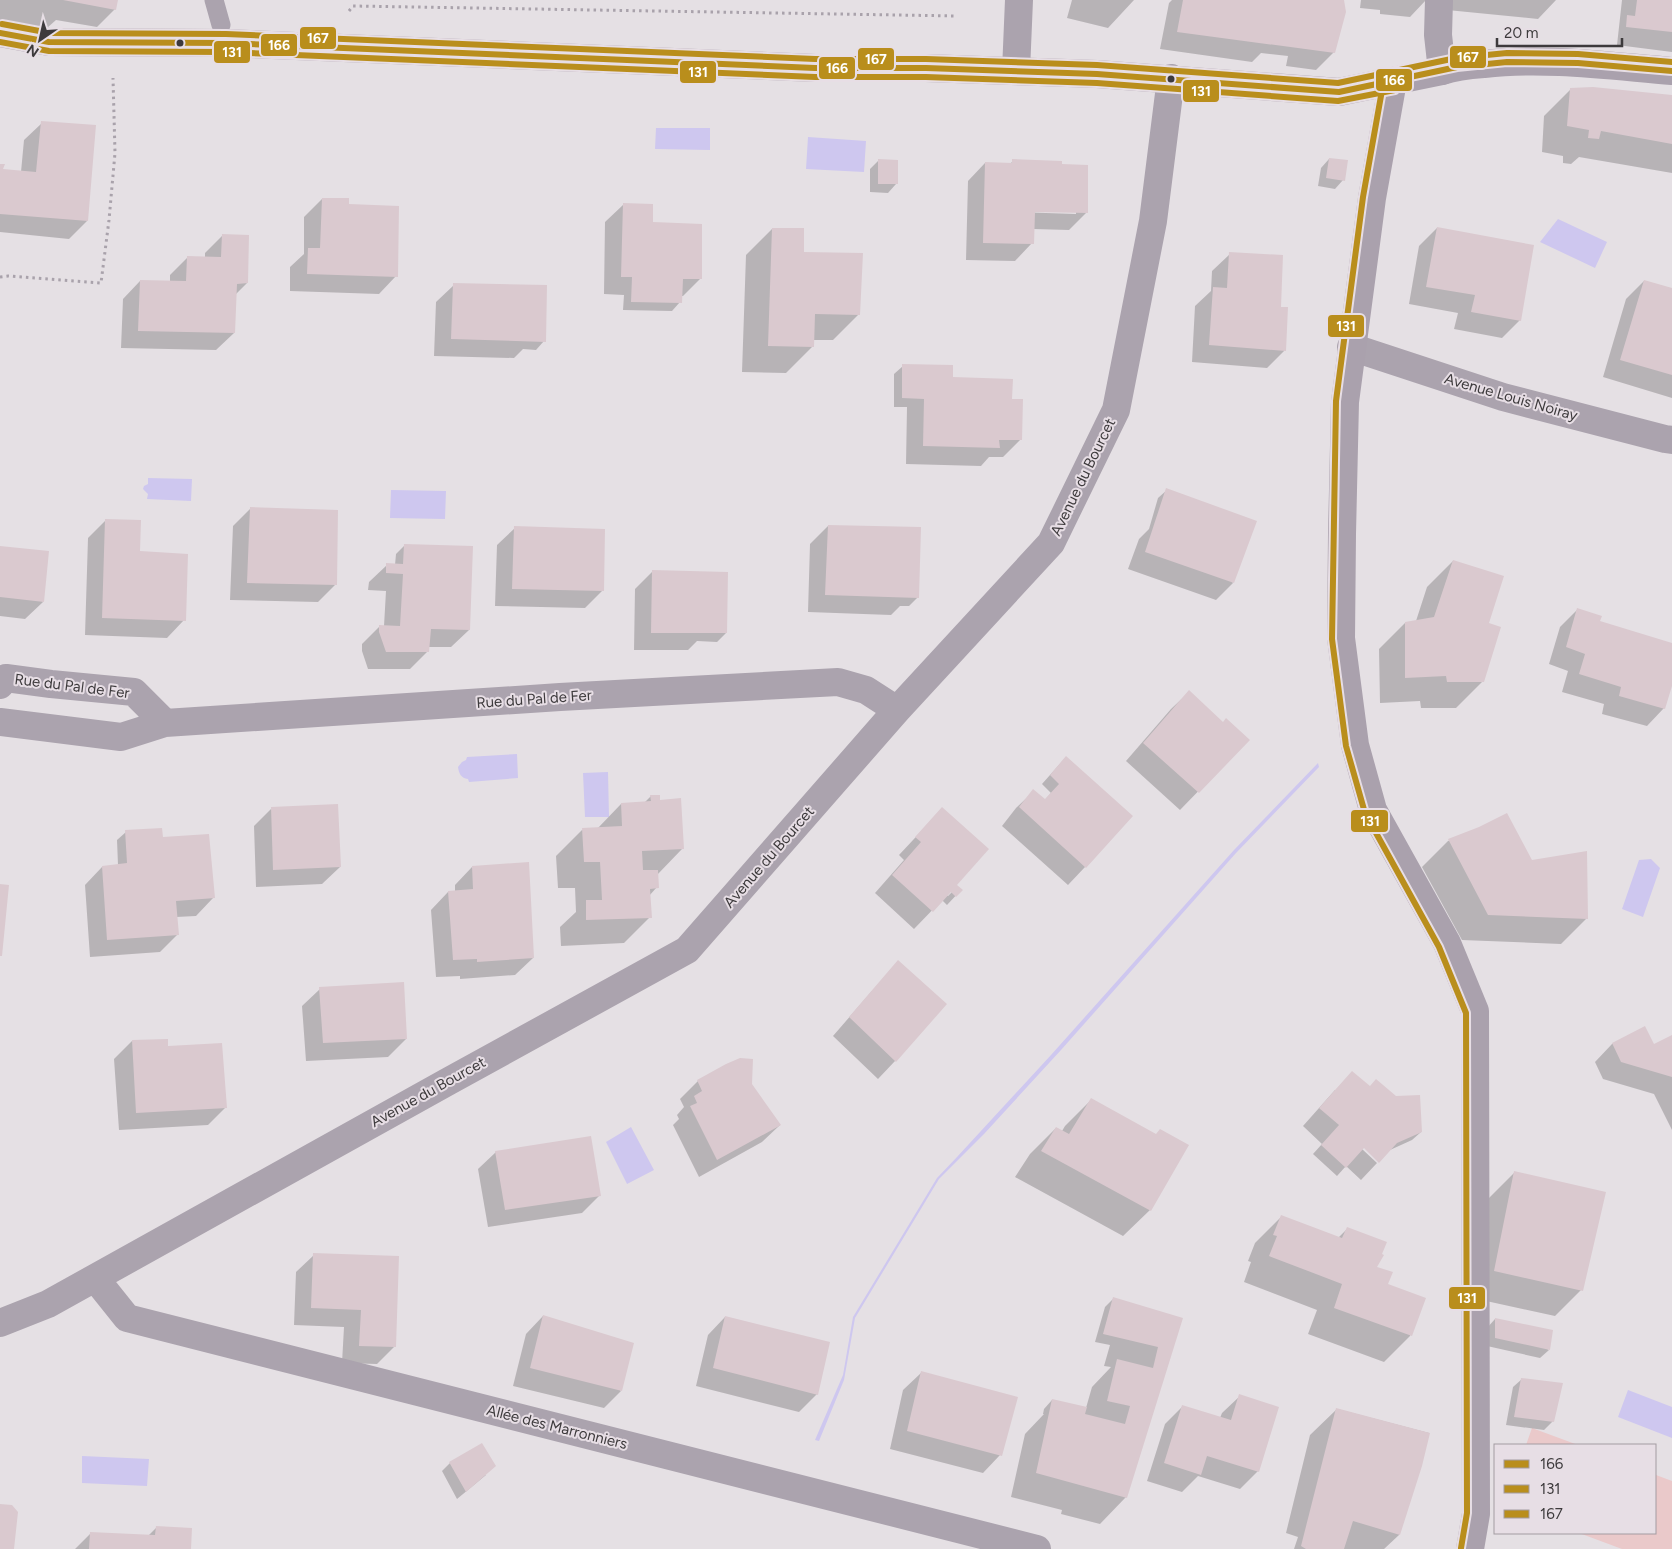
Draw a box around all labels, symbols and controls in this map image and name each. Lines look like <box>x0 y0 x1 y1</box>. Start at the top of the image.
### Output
north arrow <box>15 15 65 65</box>
scale bar <box>1497 15 1622 47</box>
text: 20 m <box>1504 24 1538 42</box>
line badge: 167 <box>299 26 337 50</box>
text: 167 <box>307 30 329 47</box>
line badge: 166 <box>260 33 298 57</box>
text: 166 <box>268 37 290 54</box>
unlabelled marker <box>175 38 185 48</box>
text: N <box>24 40 42 60</box>
line badge: 131 <box>213 40 251 64</box>
text: 131 <box>222 44 242 61</box>
line badge: 167 <box>1449 45 1487 69</box>
line badge: 167 <box>857 47 895 71</box>
text: 167 <box>1457 49 1479 66</box>
text: 167 <box>865 51 887 68</box>
line badge: 166 <box>818 56 856 80</box>
line badge: 131 <box>679 60 717 84</box>
text: 166 <box>826 60 848 77</box>
text: 131 <box>688 64 708 81</box>
line badge: 166 <box>1375 68 1413 92</box>
text: 166 <box>1383 72 1405 89</box>
unlabelled marker <box>1166 74 1176 84</box>
line badge: 131 <box>1182 79 1220 103</box>
text: 131 <box>1191 83 1211 100</box>
line badge: 131 <box>1327 314 1365 338</box>
text: 131 <box>1336 318 1356 335</box>
street label: Avenue Louis Noiray <box>1442 369 1580 425</box>
street label: Avenue du Bourcet <box>1047 415 1119 539</box>
street label: Rue du Pal de Fer <box>13 670 131 702</box>
street label: Rue du Pal de Fer <box>476 686 592 712</box>
street label: Avenue du Bourcet <box>720 802 818 911</box>
line badge: 131 <box>1350 809 1389 833</box>
text: 131 <box>1360 813 1380 830</box>
street label: Avenue du Bourcet <box>367 1053 489 1131</box>
line badge: 131 <box>1448 1286 1486 1310</box>
text: 131 <box>1457 1290 1477 1307</box>
street label: Allée des Marronniers <box>485 1401 629 1453</box>
legend <box>1494 1444 1657 1534</box>
text: 166 <box>1540 1455 1564 1473</box>
text: 131 <box>1540 1480 1561 1498</box>
text: 167 <box>1540 1505 1563 1523</box>

